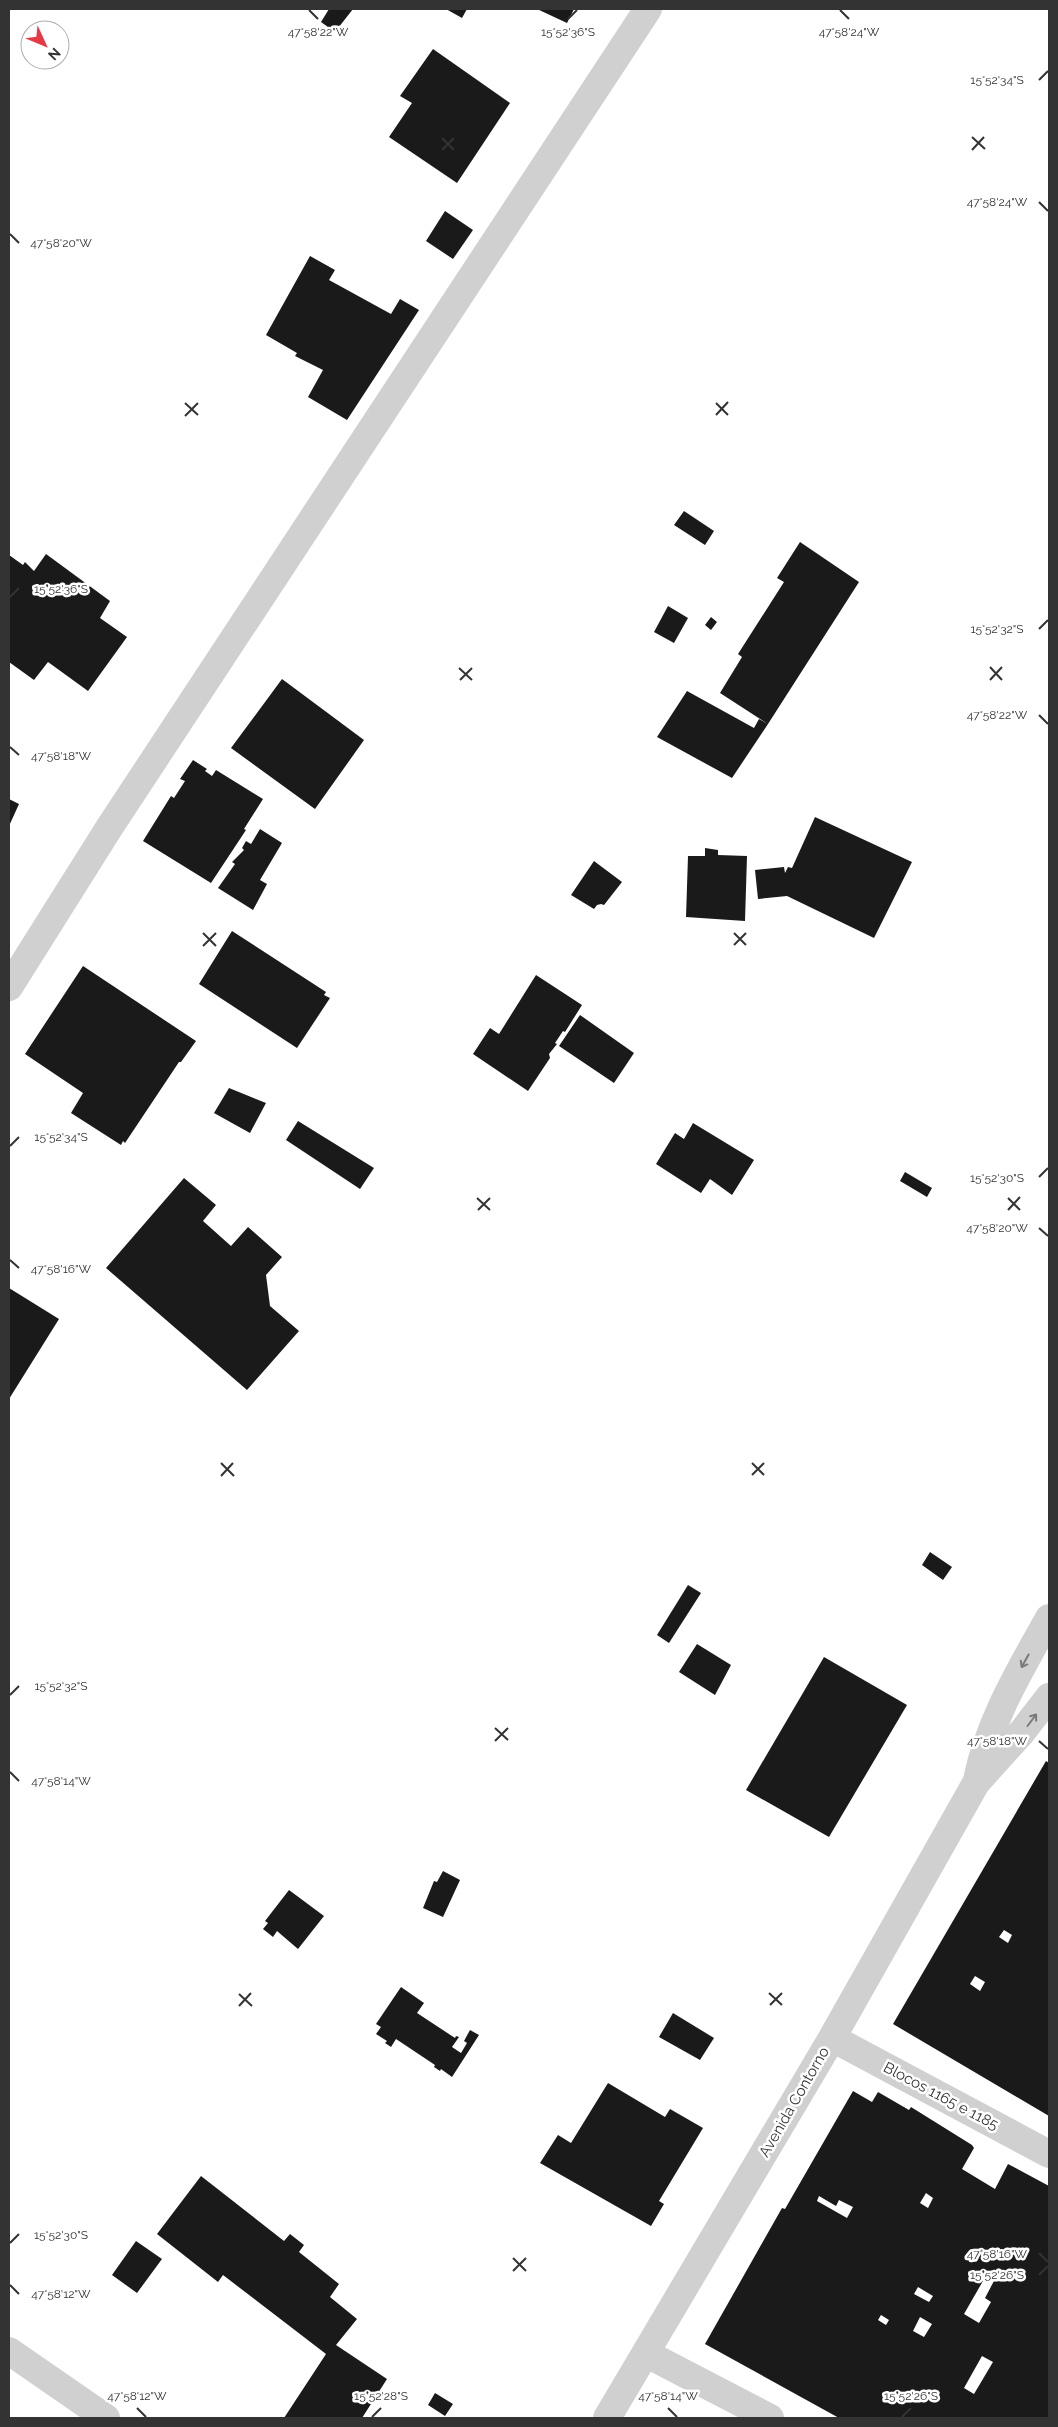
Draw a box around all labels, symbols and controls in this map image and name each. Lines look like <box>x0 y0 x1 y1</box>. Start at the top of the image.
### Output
north arrow <box>20 20 70 70</box>
text: 47°58'22"W <box>288 25 349 39</box>
text: 15°52'36"S <box>541 25 595 39</box>
text: 47°58'24"W <box>819 25 880 39</box>
text: N <box>45 45 64 63</box>
text: 15°52'34"S <box>970 73 1024 87</box>
text: 47°58'24"W <box>967 195 1028 209</box>
text: 47°58'20"W <box>30 236 92 250</box>
text: 15°52'36"S <box>34 582 88 596</box>
text: 15°52'32"S <box>970 622 1024 636</box>
text: 47°58'22"W <box>967 708 1028 722</box>
text: 47°58'18"W <box>31 749 92 763</box>
text: 15°52'34"S <box>34 1130 88 1144</box>
text: 15°52'30"S <box>970 1171 1024 1185</box>
text: 47°58'20"W <box>966 1221 1028 1235</box>
text: 47°58'16"W <box>31 1262 92 1276</box>
one-way arrow <box>1020 1653 1030 1667</box>
text: 15°52'32"S <box>34 1679 88 1693</box>
one-way arrow <box>1026 1714 1037 1727</box>
text: 47°58'18"W <box>967 1734 1028 1748</box>
text: 47°58'14"W <box>31 1774 91 1788</box>
street label: Avenida Contorno <box>755 2044 833 2160</box>
street label: Blocos 1165 e 1185 <box>880 2058 1002 2134</box>
text: 15°52'30"S <box>34 2228 88 2242</box>
text: 47°58'16"W <box>967 2247 1028 2261</box>
text: 15°52'26"S <box>970 2268 1024 2282</box>
text: 47°58'12"W <box>31 2287 91 2301</box>
text: 47°58'12"W <box>107 2389 167 2403</box>
text: 15°52'28"S <box>354 2389 408 2403</box>
text: 47°58'14"W <box>638 2389 698 2403</box>
text: 15°52'26"S <box>884 2389 938 2403</box>

